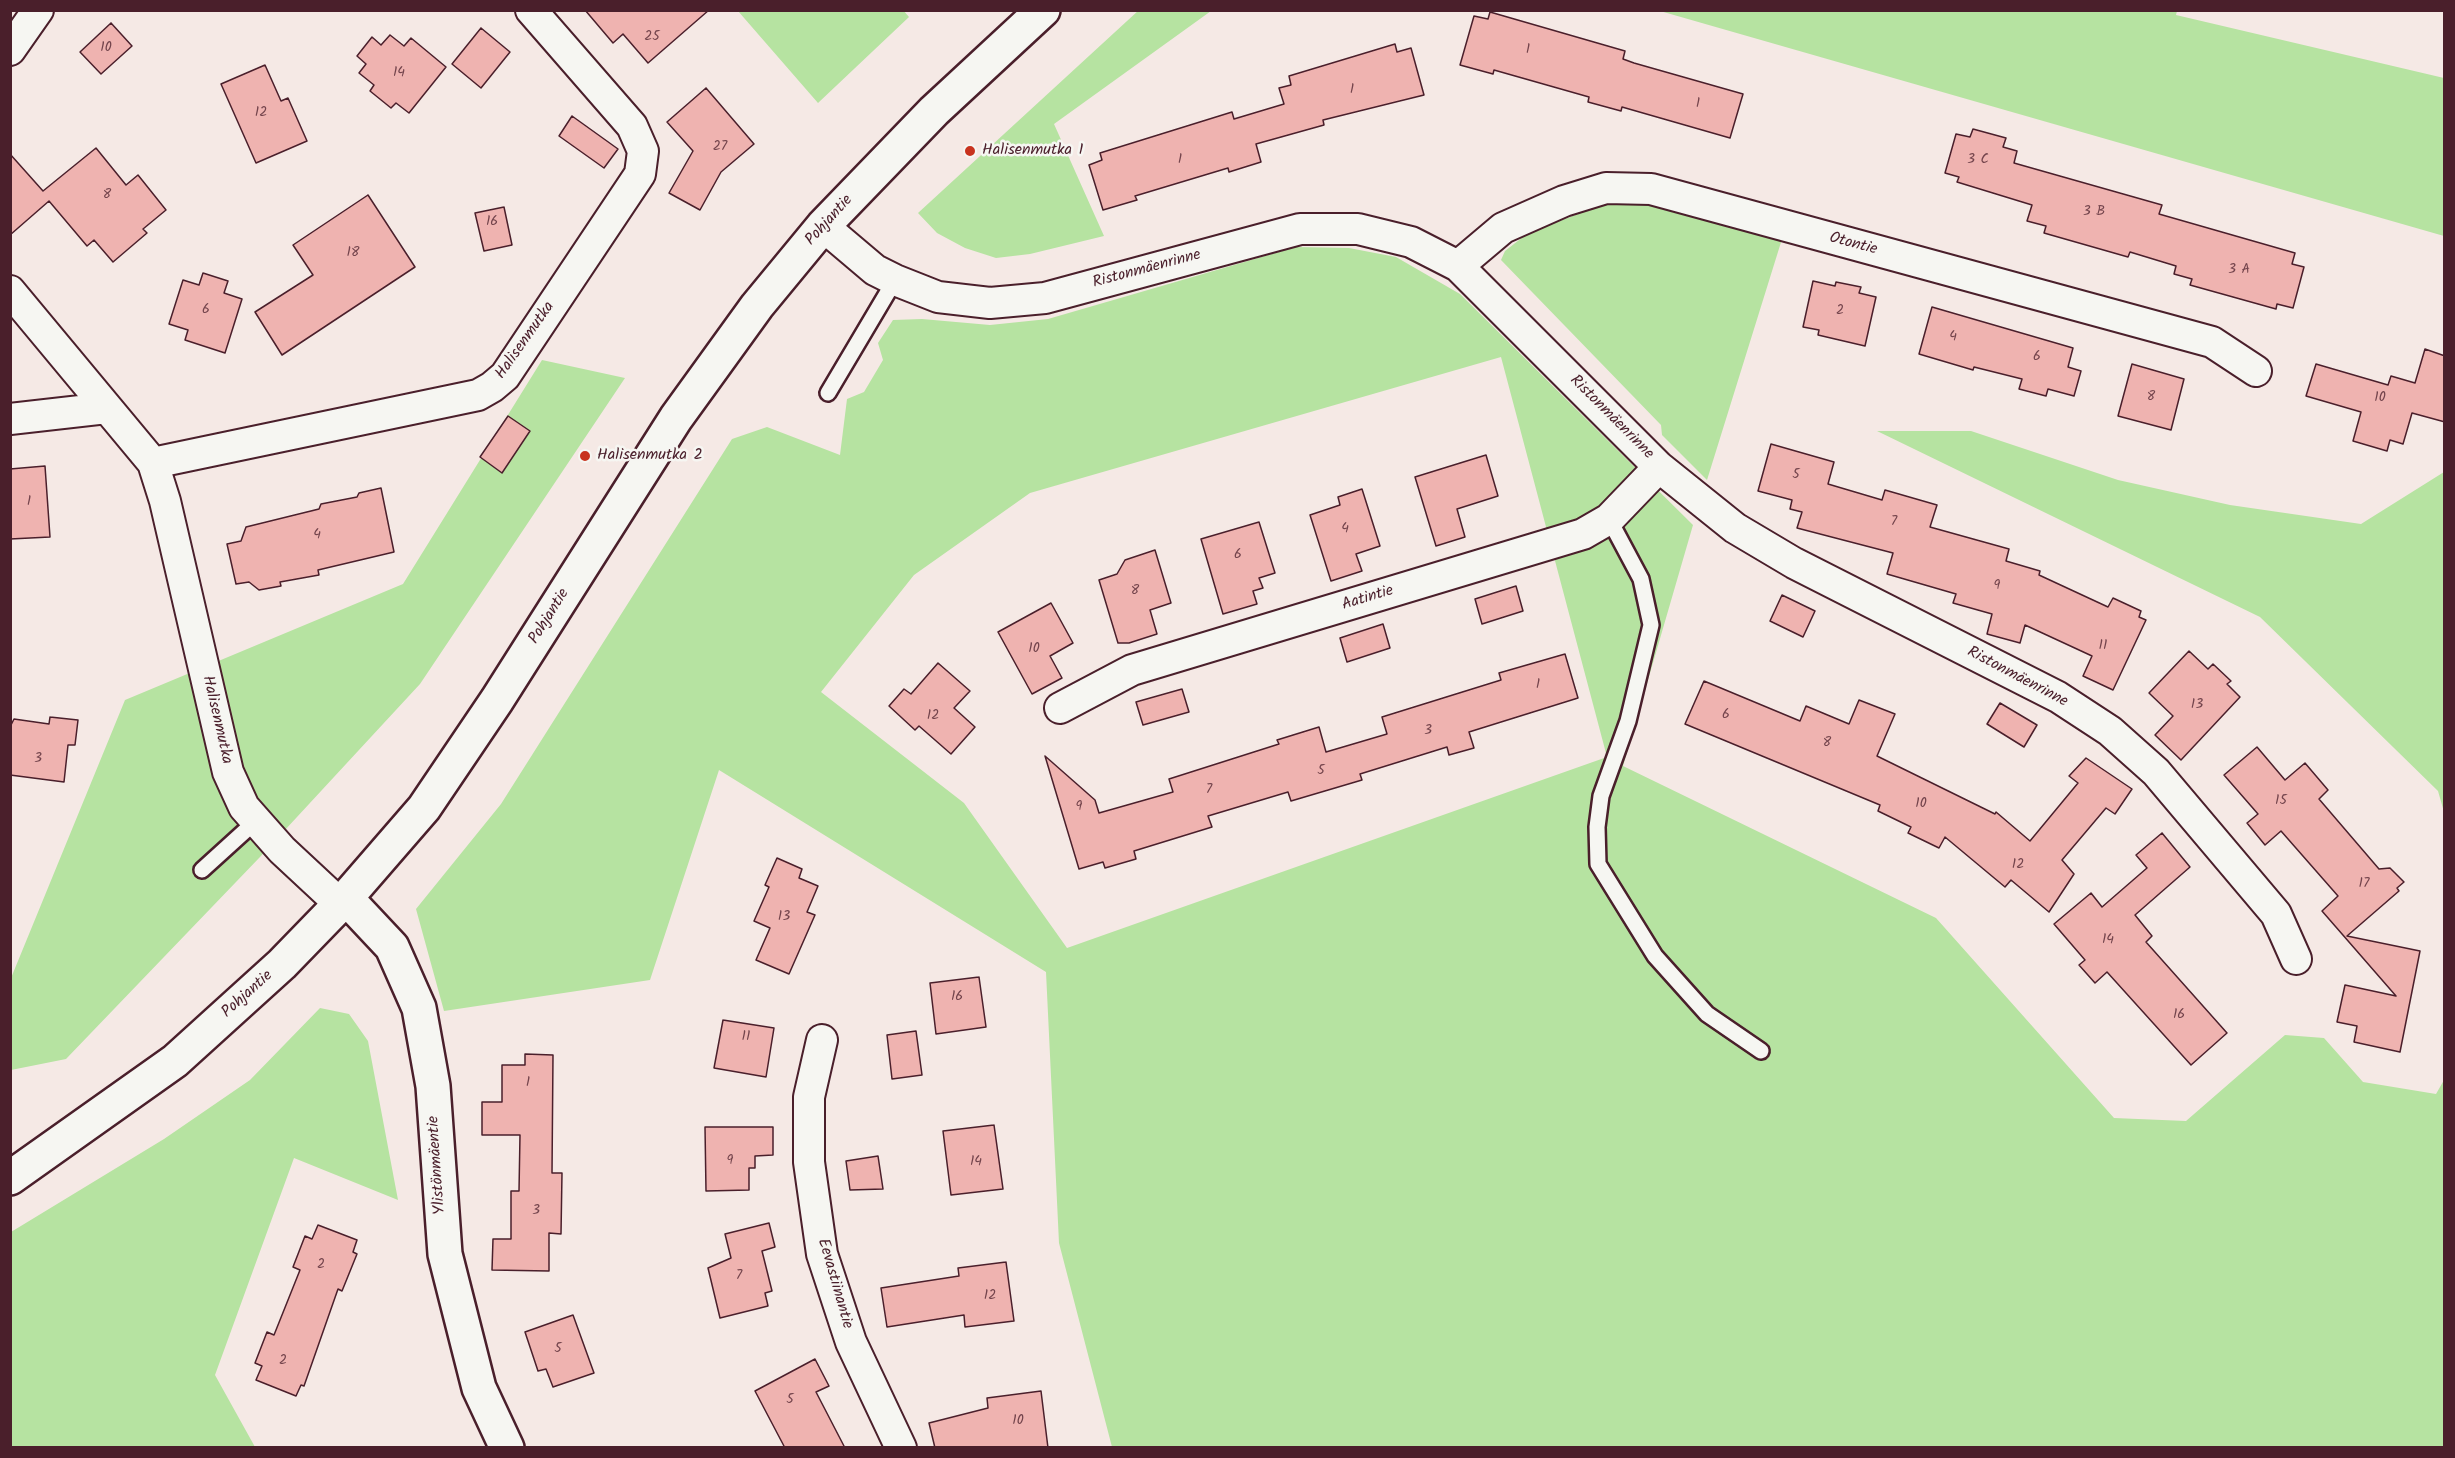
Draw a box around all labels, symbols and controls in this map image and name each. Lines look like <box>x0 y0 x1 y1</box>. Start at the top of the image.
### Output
house number: 25 <box>644 30 660 46</box>
house number: 10 <box>100 41 112 57</box>
house number: 1 <box>1526 43 1530 59</box>
house number: 14 <box>393 66 405 82</box>
house number: 1 <box>1350 83 1354 99</box>
house number: 1 <box>1696 97 1700 113</box>
house number: 12 <box>255 106 267 122</box>
house number: 27 <box>713 140 727 156</box>
place label: Halisenmutka 1 <box>982 141 1084 161</box>
marker: Halisenmutka 1 <box>963 144 977 158</box>
house number: 1 <box>1178 153 1182 169</box>
house number: 3 C <box>1967 153 1989 169</box>
house number: 8 <box>103 188 111 204</box>
street label: Pohjantie <box>802 192 858 250</box>
house number: 3 B <box>2083 205 2105 221</box>
house number: 16 <box>486 215 498 231</box>
street label: Otontie <box>1827 229 1879 261</box>
house number: 18 <box>347 246 359 262</box>
street label: Ristonmäenrinne <box>1091 246 1203 294</box>
house number: 3 A <box>2228 263 2250 279</box>
street label: Halisenmutka <box>492 299 560 383</box>
house number: 6 <box>202 303 210 319</box>
house number: 2 <box>1836 304 1844 320</box>
house number: 4 <box>1949 330 1957 346</box>
house number: 6 <box>2033 350 2041 366</box>
street label: Ristonmäenrinne <box>1565 372 1657 464</box>
house number: 8 <box>2147 390 2155 406</box>
house number: 10 <box>2374 391 2386 407</box>
place label: Halisenmutka 2 <box>597 446 703 466</box>
marker: Halisenmutka 2 <box>578 449 592 463</box>
house number: 5 <box>1792 468 1800 484</box>
house number: 1 <box>27 495 31 511</box>
house number: 7 <box>1891 515 1897 531</box>
house number: 4 <box>1341 522 1349 538</box>
house number: 4 <box>313 528 321 544</box>
house number: 6 <box>1234 548 1242 564</box>
house number: 9 <box>1994 579 2000 595</box>
street label: Aatintie <box>1340 582 1396 616</box>
house number: 8 <box>1131 584 1139 600</box>
street label: Pohjantie <box>525 586 575 648</box>
house number: 11 <box>2099 639 2107 655</box>
house number: 10 <box>1028 642 1040 658</box>
street label: Ristonmäenrinne <box>1963 643 2071 713</box>
street label: Halisenmutka <box>197 674 235 766</box>
house number: 1 <box>1536 678 1540 694</box>
house number: 13 <box>2191 698 2203 714</box>
house number: 6 <box>1722 708 1730 724</box>
house number: 12 <box>927 709 939 725</box>
house number: 3 <box>1424 724 1432 740</box>
house number: 8 <box>1823 736 1831 752</box>
house number: 3 <box>34 752 42 768</box>
house number: 5 <box>1317 764 1325 780</box>
house number: 7 <box>1206 783 1212 799</box>
house number: 15 <box>2275 794 2287 810</box>
house number: 10 <box>1915 797 1927 813</box>
house number: 9 <box>1076 800 1082 816</box>
house number: 12 <box>2012 858 2024 874</box>
house number: 17 <box>2359 877 2369 893</box>
house number: 13 <box>778 910 790 926</box>
house number: 14 <box>2102 933 2114 949</box>
street label: Pohjantie <box>219 967 277 1023</box>
house number: 16 <box>951 990 963 1006</box>
house number: 16 <box>2173 1008 2185 1024</box>
house number: 11 <box>742 1030 750 1046</box>
house number: 1 <box>526 1076 530 1092</box>
street label: Ylistönmäentie <box>425 1115 451 1215</box>
house number: 9 <box>727 1154 733 1170</box>
house number: 14 <box>970 1155 982 1171</box>
house number: 3 <box>532 1204 540 1220</box>
street label: Eevastiinantie <box>812 1237 856 1331</box>
house number: 2 <box>317 1258 325 1274</box>
house number: 7 <box>736 1269 742 1285</box>
house number: 12 <box>984 1289 996 1305</box>
house number: 5 <box>554 1342 562 1358</box>
house number: 2 <box>279 1354 287 1370</box>
house number: 5 <box>786 1393 794 1409</box>
house number: 10 <box>1012 1414 1024 1430</box>

